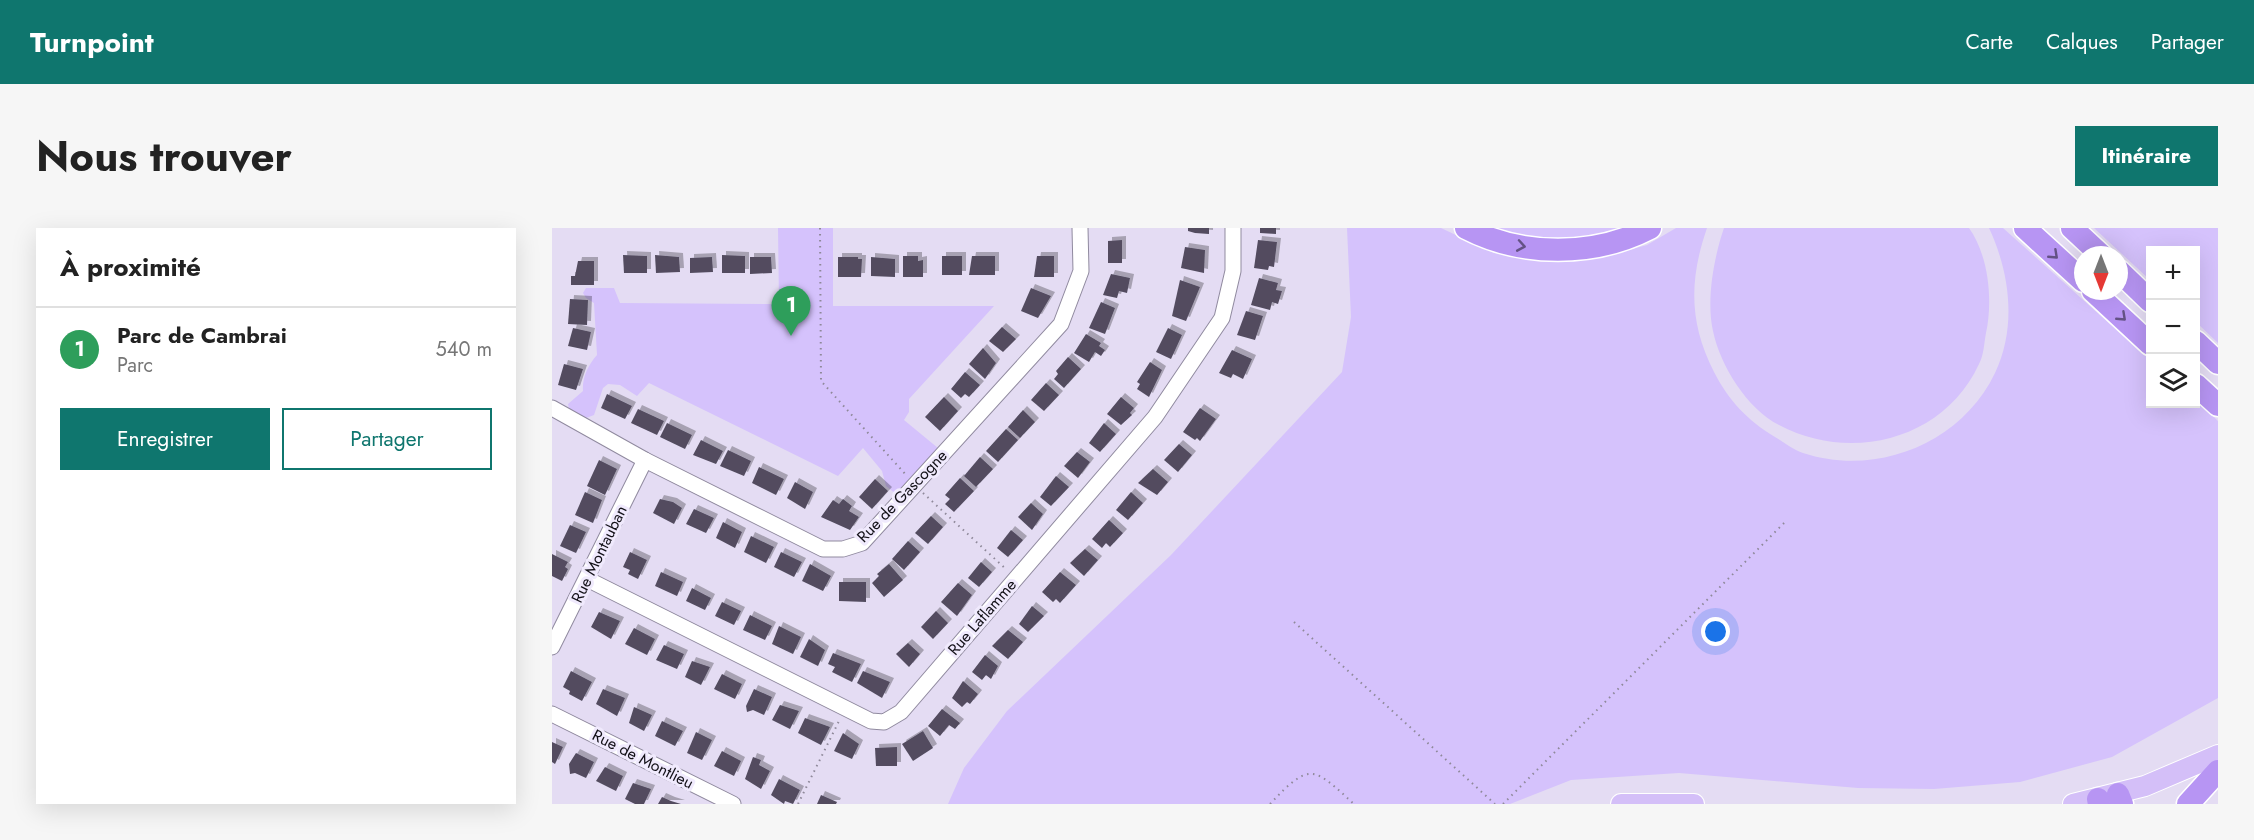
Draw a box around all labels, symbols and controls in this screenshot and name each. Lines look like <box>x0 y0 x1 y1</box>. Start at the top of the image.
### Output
text: Turnpoint <box>30 22 154 63</box>
text: Carte <box>1966 27 2013 57</box>
text: Calques <box>2046 27 2118 57</box>
text: Partager <box>2151 27 2224 57</box>
text: Nous trouver <box>36 126 292 187</box>
button: Itinéraire <box>2075 126 2218 186</box>
one-way arrow <box>1516 239 1526 252</box>
north arrow <box>2074 246 2128 300</box>
map controls <box>2146 246 2200 408</box>
button: + <box>2146 246 2200 300</box>
text: À proximité <box>60 248 201 286</box>
one-way arrow <box>2047 248 2058 259</box>
pin: 1 <box>772 286 810 336</box>
button: − <box>2146 300 2200 354</box>
one-way arrow <box>2115 310 2126 321</box>
text: Parc de Cambrai <box>117 319 287 351</box>
text: 1 <box>74 335 85 364</box>
text: 540 m <box>435 335 492 364</box>
text: Parc <box>117 351 153 380</box>
button: layers <box>2146 354 2200 408</box>
button: Enregistrer <box>60 408 270 470</box>
button: Partager <box>282 408 492 470</box>
street label: Rue de Gascogne <box>852 444 952 548</box>
street label: Rue Montauban <box>566 501 632 607</box>
street label: Rue Laflamme <box>942 574 1022 660</box>
your location <box>1701 617 1730 646</box>
street label: Rue de Montlieu <box>588 724 698 794</box>

